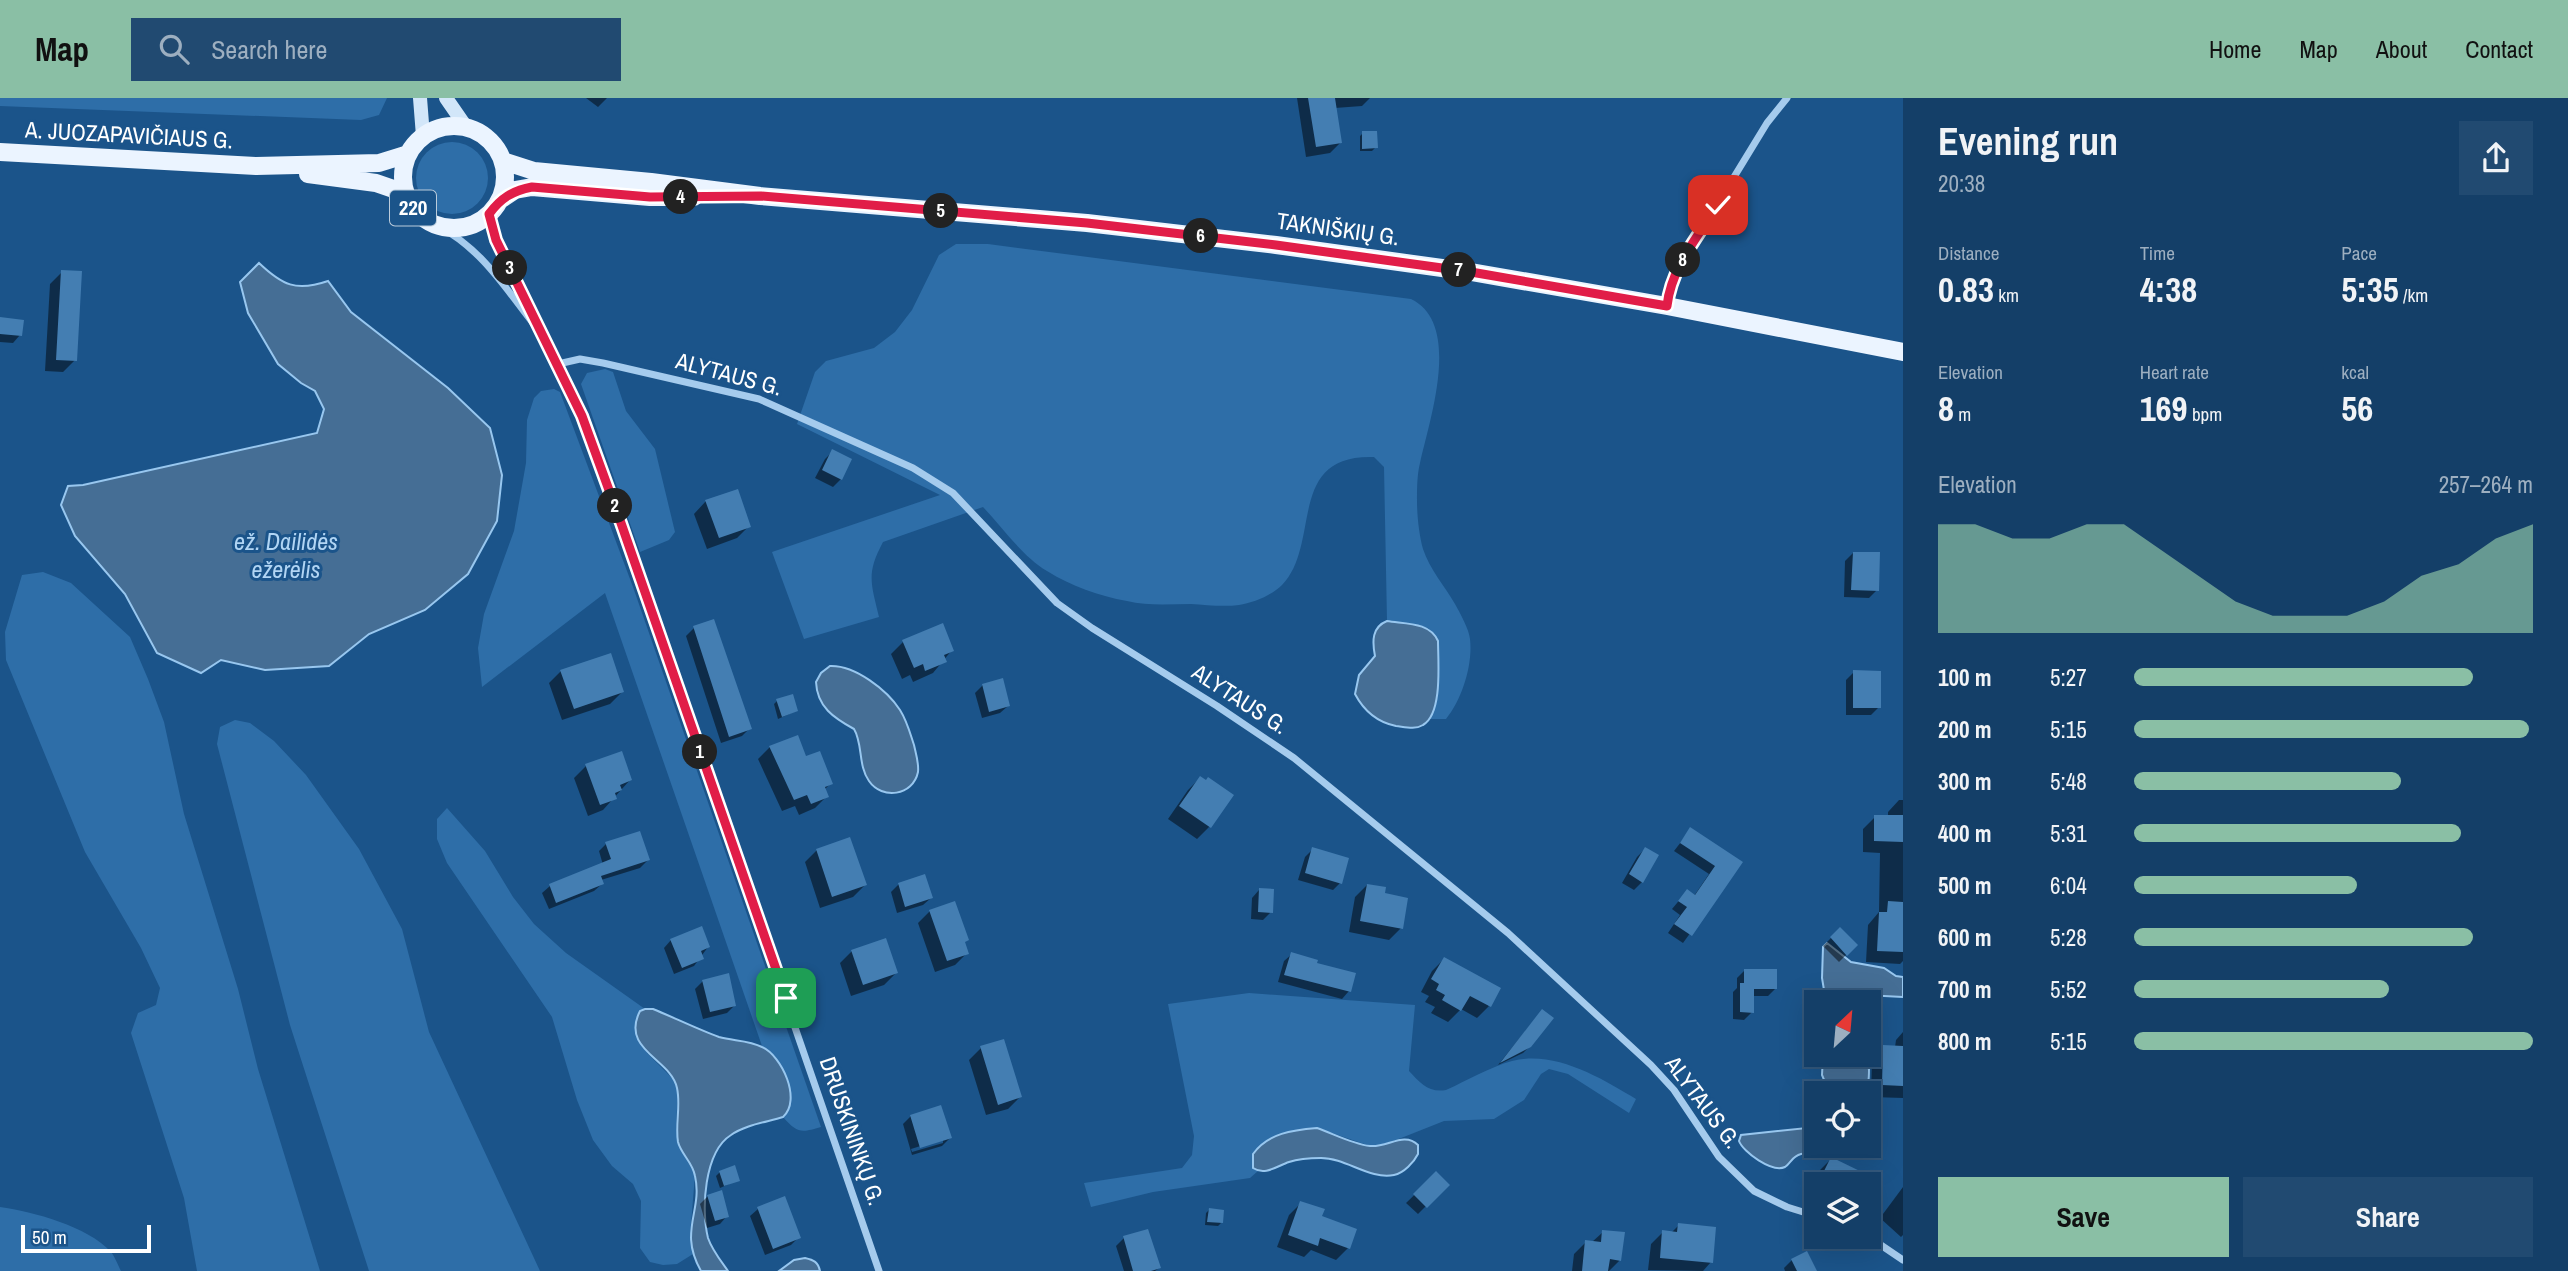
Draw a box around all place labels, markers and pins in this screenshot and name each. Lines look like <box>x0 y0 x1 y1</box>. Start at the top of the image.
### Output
pin <box>1688 175 1748 235</box>
pin: 4 <box>664 180 698 214</box>
pin: 5 <box>923 194 958 228</box>
pin: 6 <box>1184 218 1218 254</box>
pin: 8 <box>1666 242 1700 278</box>
pin: 3 <box>492 250 528 286</box>
pin: 7 <box>1442 252 1476 288</box>
pin: 2 <box>598 488 632 524</box>
pin: 1 <box>682 734 718 770</box>
pin <box>756 968 816 1028</box>

